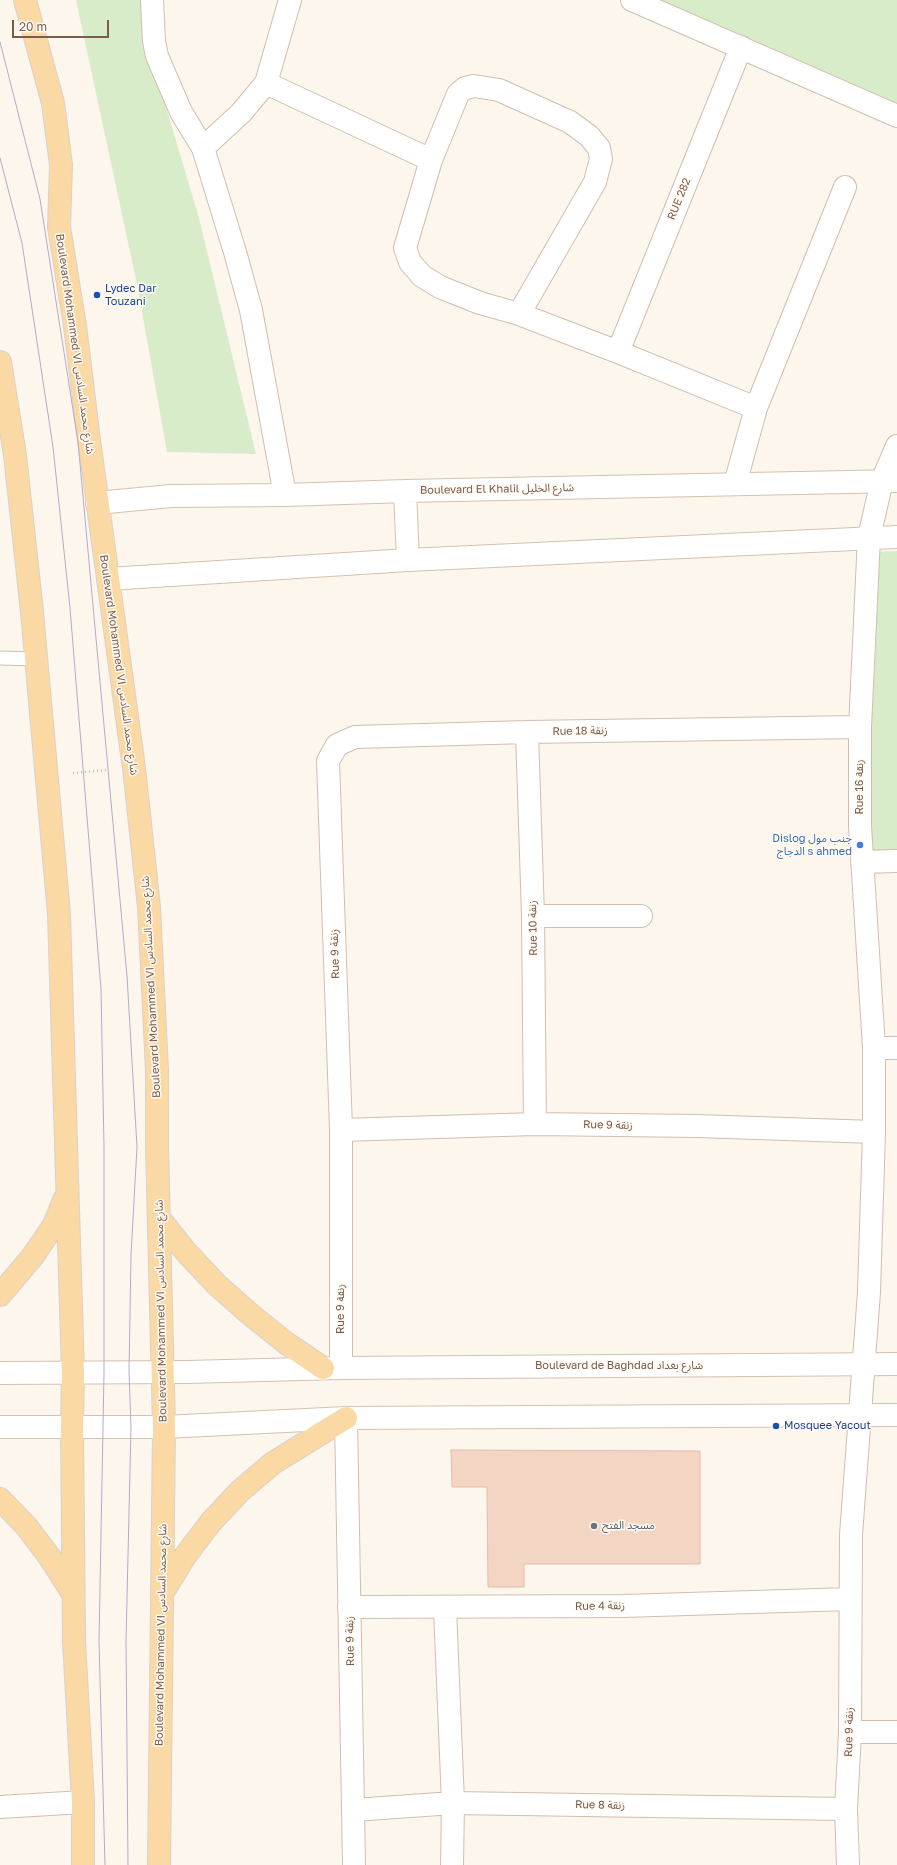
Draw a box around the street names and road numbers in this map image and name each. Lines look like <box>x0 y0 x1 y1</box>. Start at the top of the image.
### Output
street label: RUE 282 <box>665 176 693 222</box>
street label: Boulevard Mohammed VI شارع محمد السادس <box>53 233 97 455</box>
street label: Boulevard El Khalil شارع الخليل <box>420 481 574 497</box>
street label: Boulevard Mohammed VI شارع محمد السادس <box>97 554 141 776</box>
street label: Rue 18 زنقة <box>552 724 608 738</box>
street label: Rue 16 زنقة <box>853 759 867 815</box>
street label: Boulevard Mohammed VI شارع محمد السادس <box>139 876 163 1098</box>
street label: Rue 10 زنقة <box>526 900 540 956</box>
street label: Rue 9 زنقة <box>328 929 342 979</box>
street label: Rue 9 زنقة <box>583 1118 633 1132</box>
street label: Boulevard Mohammed VI شارع محمد السادس <box>152 1200 170 1422</box>
street label: Rue 9 زنقة <box>334 1284 348 1334</box>
street label: Boulevard de Baghdad شارع بغداد <box>535 1359 703 1373</box>
street label: Boulevard Mohammed VI شارع محمد السادس <box>152 1524 170 1746</box>
street label: Rue 4 زنقة <box>575 1599 625 1613</box>
street label: Rue 9 زنقة <box>343 1616 357 1666</box>
street label: Rue 9 زنقة <box>842 1707 856 1757</box>
street label: Rue 8 زنقة <box>575 1798 625 1812</box>

